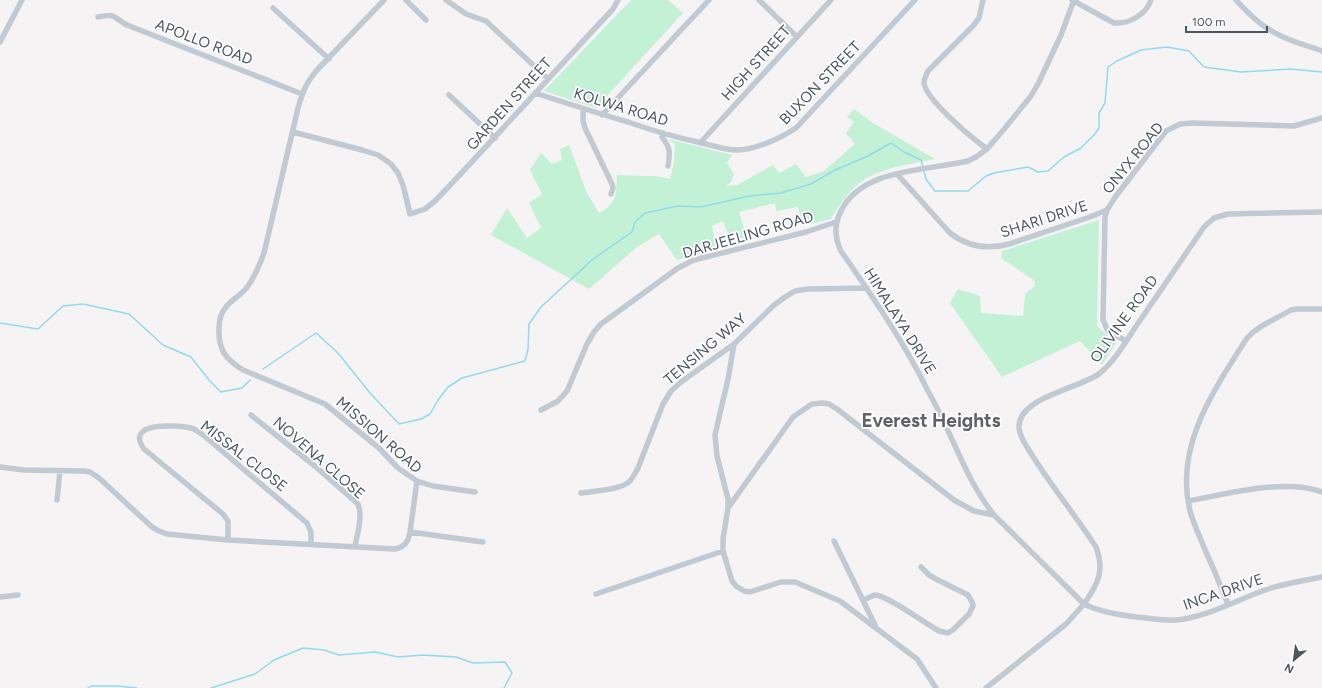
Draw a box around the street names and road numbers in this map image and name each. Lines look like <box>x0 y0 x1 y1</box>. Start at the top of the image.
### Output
street label: APOLLO ROAD <box>153 15 255 69</box>
street label: HIGH STREET <box>718 21 795 104</box>
street label: BUXON STREET <box>776 37 865 128</box>
street label: GARDEN STREET <box>463 53 556 154</box>
street label: KOLWA ROAD <box>572 84 670 130</box>
street label: ONYX ROAD <box>1099 119 1167 197</box>
street label: SHARI DRIVE <box>998 196 1090 242</box>
street label: DARJEELING ROAD <box>680 208 816 262</box>
street label: HIMALAYA DRIVE <box>860 265 940 377</box>
street label: OLIVINE ROAD <box>1086 272 1162 366</box>
street label: TENSING WAY <box>660 309 750 389</box>
street label: MISSION ROAD <box>332 393 426 477</box>
street label: NOVENA CLOSE <box>269 413 369 503</box>
street label: MISSAL CLOSE <box>197 417 291 495</box>
street label: INCA DRIVE <box>1181 570 1265 614</box>

